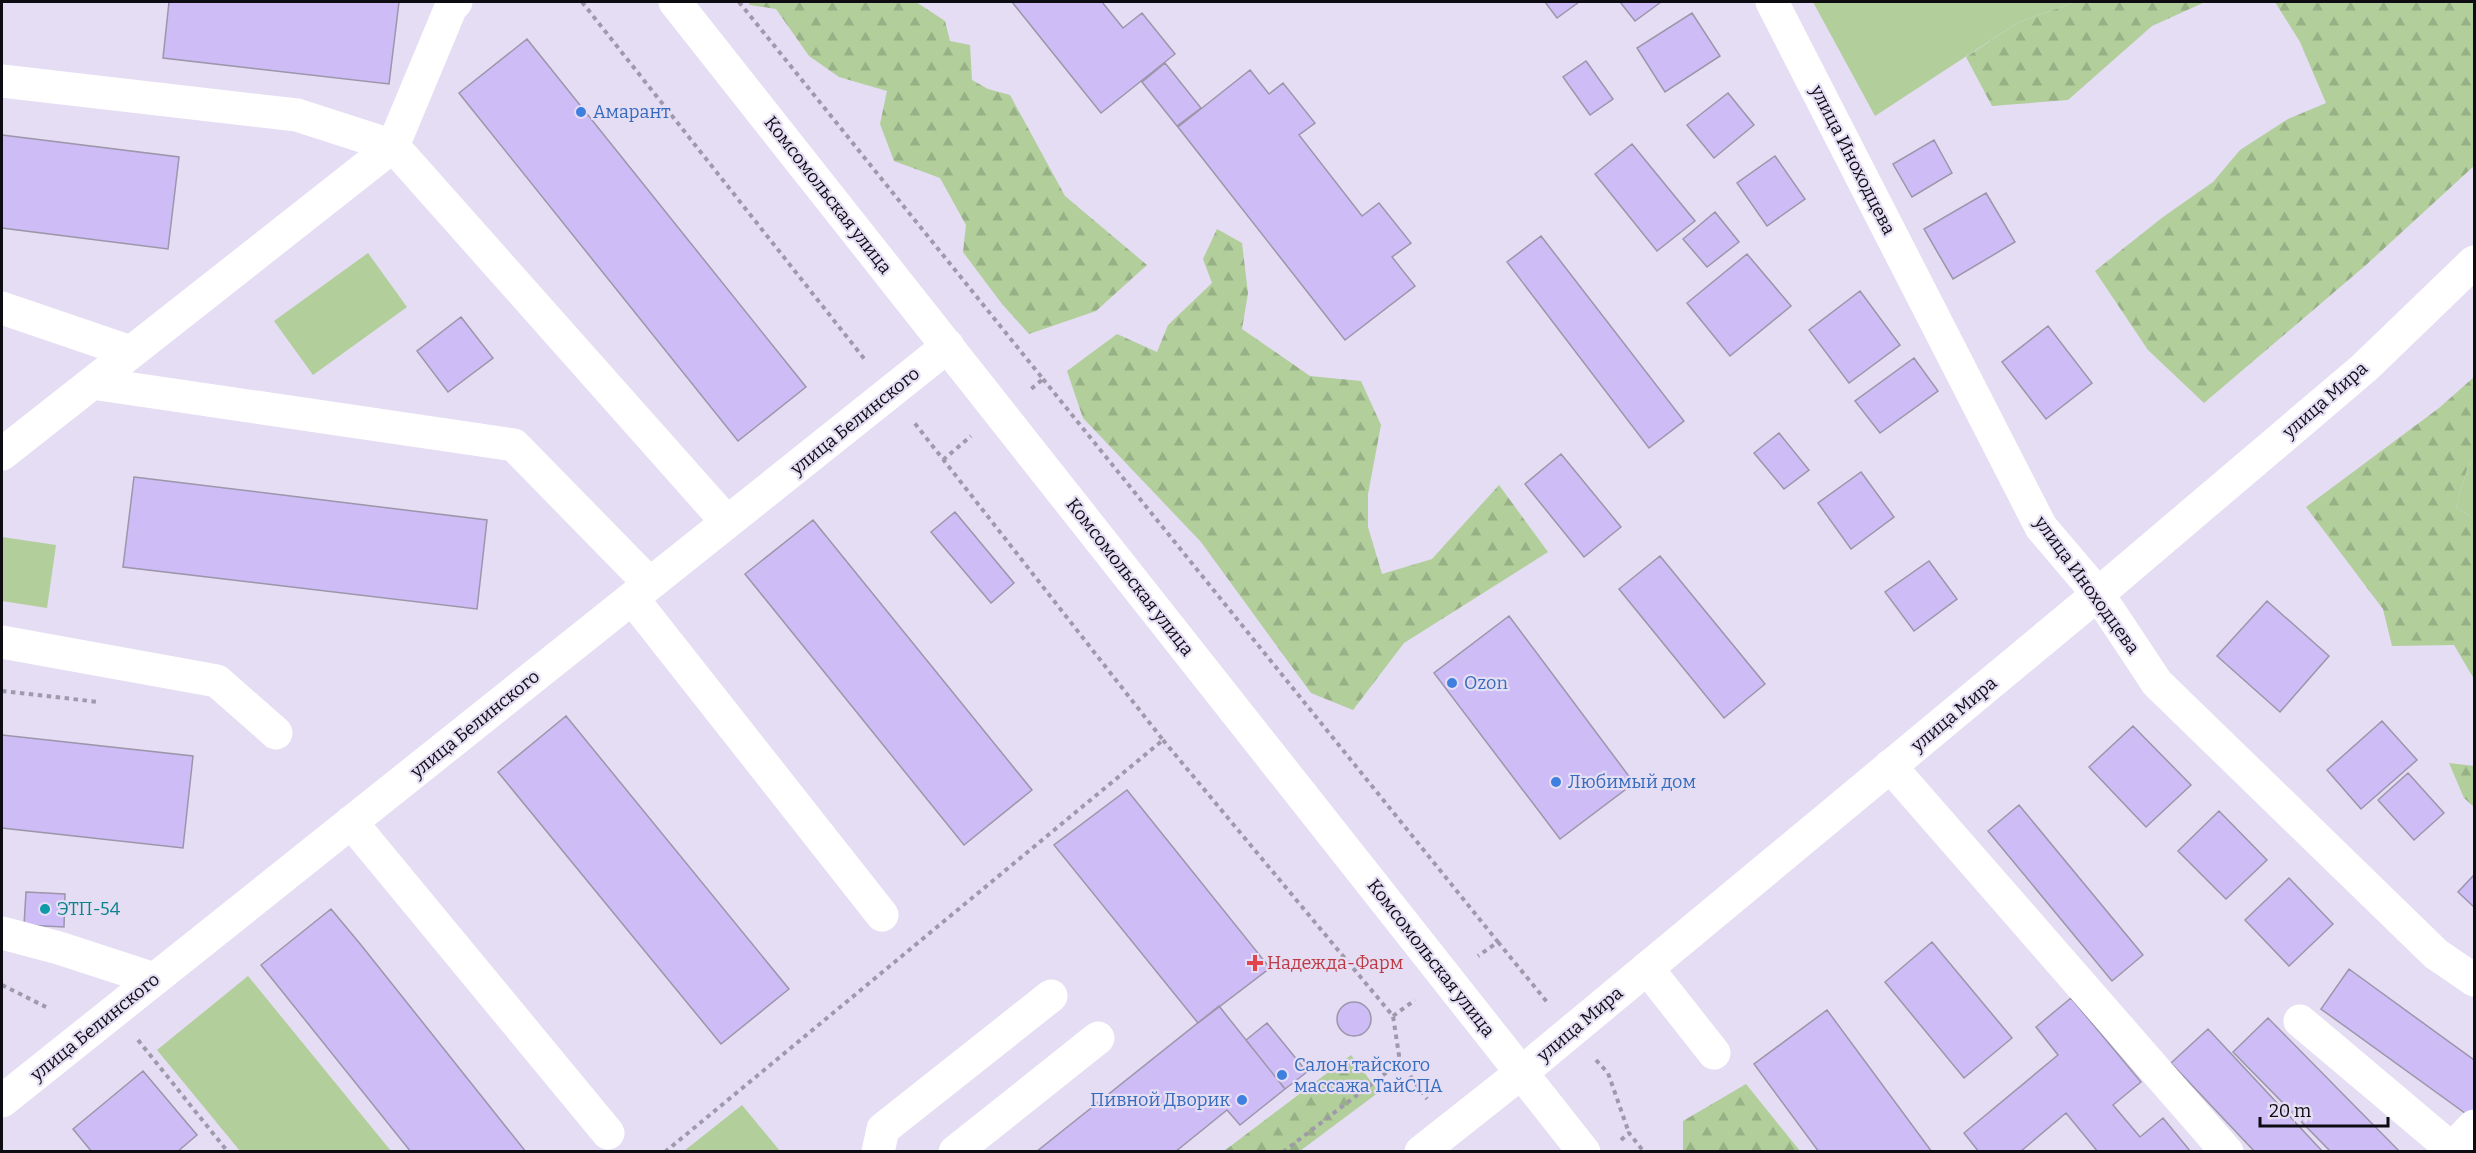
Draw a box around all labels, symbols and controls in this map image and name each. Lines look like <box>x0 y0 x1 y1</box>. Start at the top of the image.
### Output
street label: улица Иноходцева <box>1805 81 1900 238</box>
place label: Амарант <box>593 101 670 123</box>
marker: Амарант <box>574 105 588 119</box>
street label: Комсомольская улица <box>760 112 896 278</box>
street label: улица Мира <box>2277 357 2372 443</box>
street label: улица Белинского <box>785 362 924 480</box>
street label: Комсомольская улица <box>1062 494 1198 660</box>
street label: улица Иноходцева <box>2029 511 2144 658</box>
street label: улица Белинского <box>405 665 544 783</box>
place label: Ozon <box>1464 672 1508 694</box>
street label: улица Мира <box>1906 672 2001 757</box>
marker: Ozon <box>1445 676 1459 690</box>
place label: Любимый дом <box>1568 771 1696 793</box>
marker: Любимый дом <box>1549 775 1563 789</box>
street label: Комсомольская улица <box>1363 875 1499 1041</box>
place label: ЭТП-54 <box>57 898 121 920</box>
marker: ЭТП-54 <box>38 902 52 916</box>
place label: Надежда-Фарм <box>1267 952 1403 974</box>
marker: Надежда-Фарм <box>1248 956 1262 970</box>
street label: улица Белинского <box>25 968 164 1086</box>
street label: улица Мира <box>1532 982 1627 1067</box>
place label: Салон тайского массажа ТайСПА <box>1294 1054 1443 1097</box>
marker: Салон тайского массажа ТайСПА <box>1275 1068 1289 1082</box>
place label: Пивной Дворик <box>1090 1089 1230 1111</box>
scale bar <box>2260 1090 2388 1128</box>
marker: Пивной Дворик <box>1235 1093 1249 1107</box>
text: 20 m <box>2269 1100 2311 1122</box>

